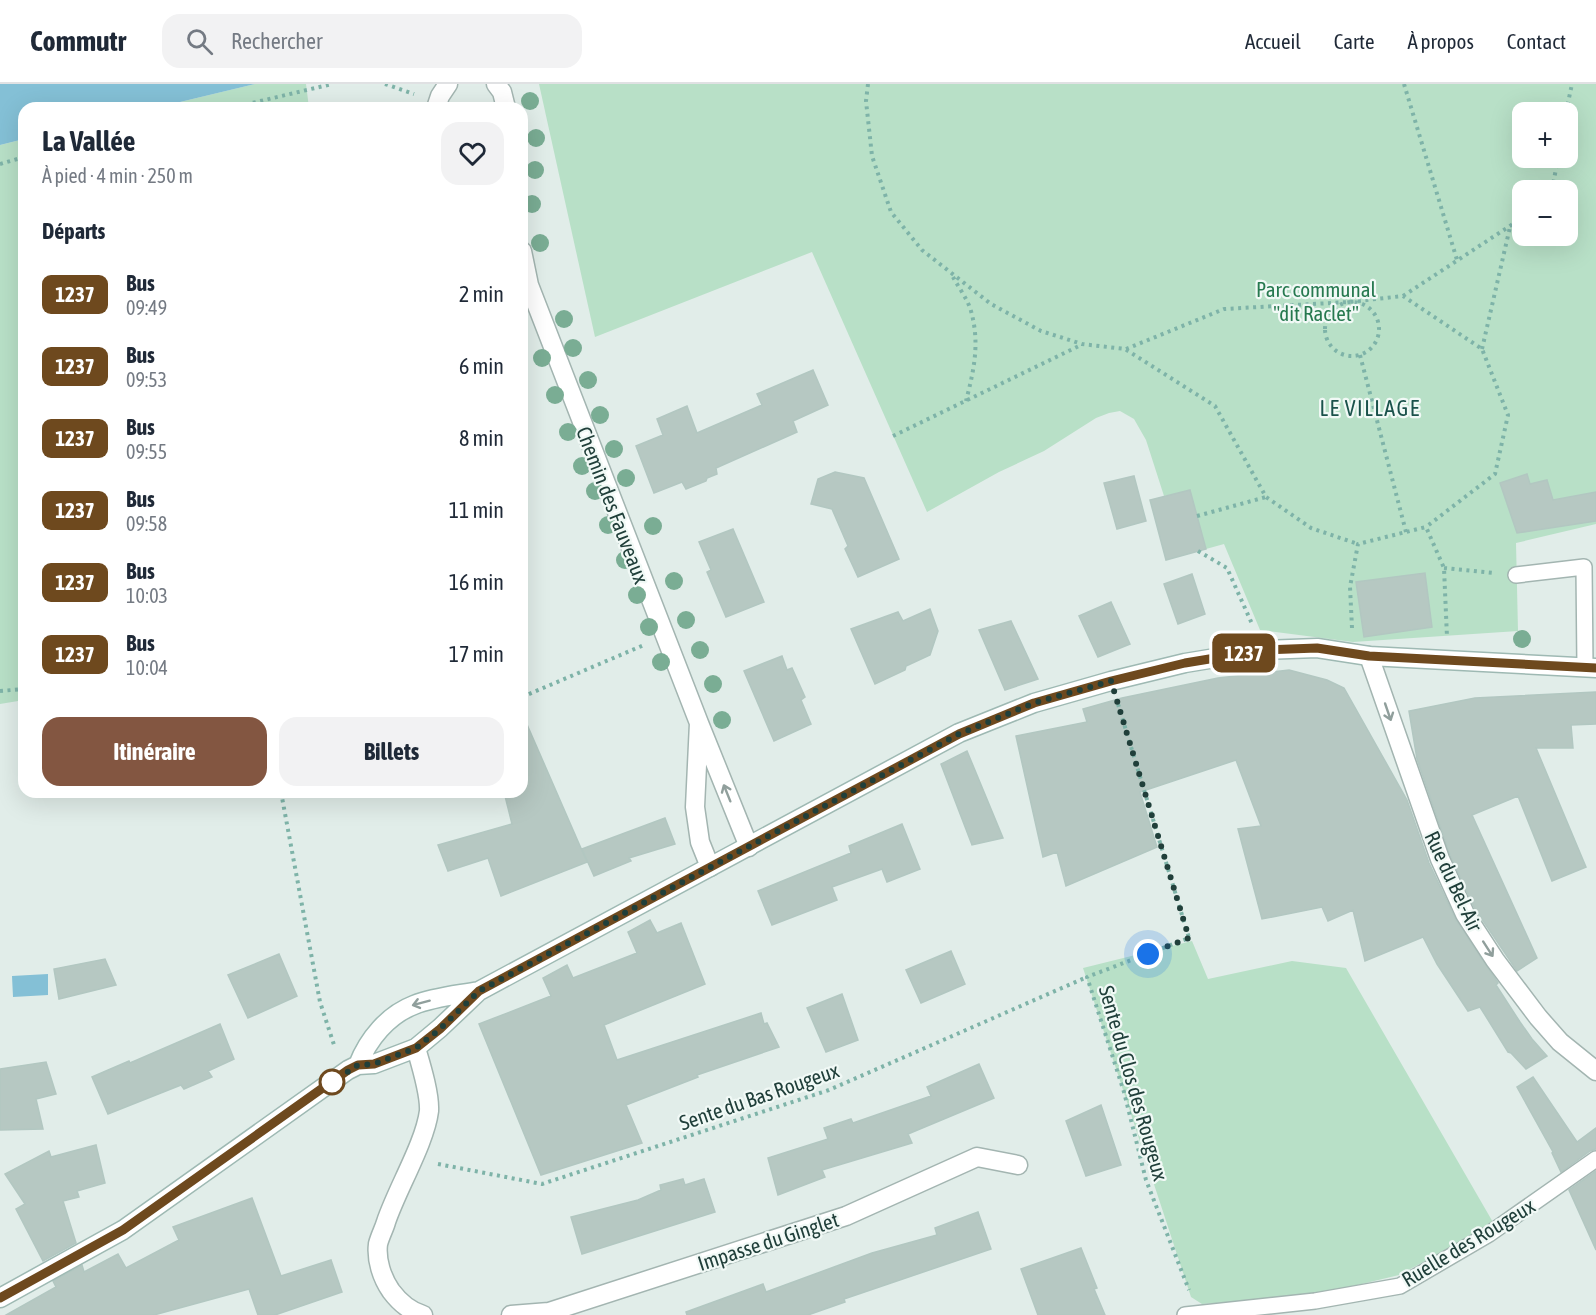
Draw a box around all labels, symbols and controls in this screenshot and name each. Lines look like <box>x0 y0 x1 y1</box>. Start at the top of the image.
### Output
search box <box>162 14 582 68</box>
text: Commutr <box>30 25 126 57</box>
icon: search <box>183 25 216 58</box>
text: Rechercher <box>231 28 322 54</box>
text: Accueil <box>1245 29 1301 53</box>
text: Carte <box>1334 29 1374 53</box>
text: À propos <box>1407 29 1474 53</box>
text: Contact <box>1507 29 1566 53</box>
map controls <box>1512 102 1578 246</box>
button: + <box>1512 102 1578 168</box>
button: heart <box>441 122 504 185</box>
text: La Vallée <box>42 125 135 157</box>
text: À pied · 4 min · 250 m <box>42 164 193 187</box>
button: − <box>1512 180 1578 246</box>
text: Départs <box>42 218 105 244</box>
text: Bus <box>126 270 155 296</box>
park label: Parc communal "dit Raclet" <box>1256 277 1376 325</box>
text: 2 min <box>459 281 504 307</box>
text: 1237 <box>55 282 95 306</box>
text: 09:49 <box>126 296 167 319</box>
text: Bus <box>126 342 155 368</box>
text: 6 min <box>459 353 504 379</box>
text: 1237 <box>55 354 95 378</box>
text: 09:53 <box>126 368 167 391</box>
district label: LE VILLAGE <box>1319 395 1421 421</box>
text: Bus <box>126 414 155 440</box>
street label: Chemin des Fauveaux <box>572 423 654 587</box>
text: 8 min <box>459 425 504 451</box>
text: 1237 <box>55 426 95 450</box>
text: 09:55 <box>126 440 167 463</box>
text: Bus <box>126 486 155 512</box>
text: 11 min <box>449 497 504 523</box>
text: 1237 <box>55 498 95 522</box>
text: 09:58 <box>126 512 167 535</box>
text: Bus <box>126 558 155 584</box>
text: 16 min <box>449 569 504 595</box>
text: 1237 <box>55 570 95 594</box>
text: 10:03 <box>126 584 168 607</box>
text: Bus <box>126 630 155 656</box>
line badge: 1237 <box>1202 634 1286 672</box>
text: 17 min <box>449 641 504 667</box>
text: 1237 <box>1224 641 1264 665</box>
text: 1237 <box>55 642 95 666</box>
text: 10:04 <box>126 656 168 679</box>
one-way arrow <box>1384 702 1395 720</box>
button: Itinéraire <box>42 717 267 786</box>
button: Billets <box>279 717 504 786</box>
one-way arrow <box>721 784 732 802</box>
street label: Rue du Bel-Air <box>1420 827 1488 936</box>
your location <box>1133 939 1163 969</box>
one-way arrow <box>1482 940 1494 957</box>
street label: Sente du Clos des Rougeux <box>1095 983 1173 1184</box>
one-way arrow <box>412 998 431 1010</box>
street label: Sente du Bas Rougeux <box>676 1057 842 1135</box>
unlabelled marker <box>319 1069 345 1095</box>
street label: Ruelle des Rougeux <box>1397 1193 1539 1291</box>
street label: Impasse du Ginglet <box>695 1207 841 1275</box>

